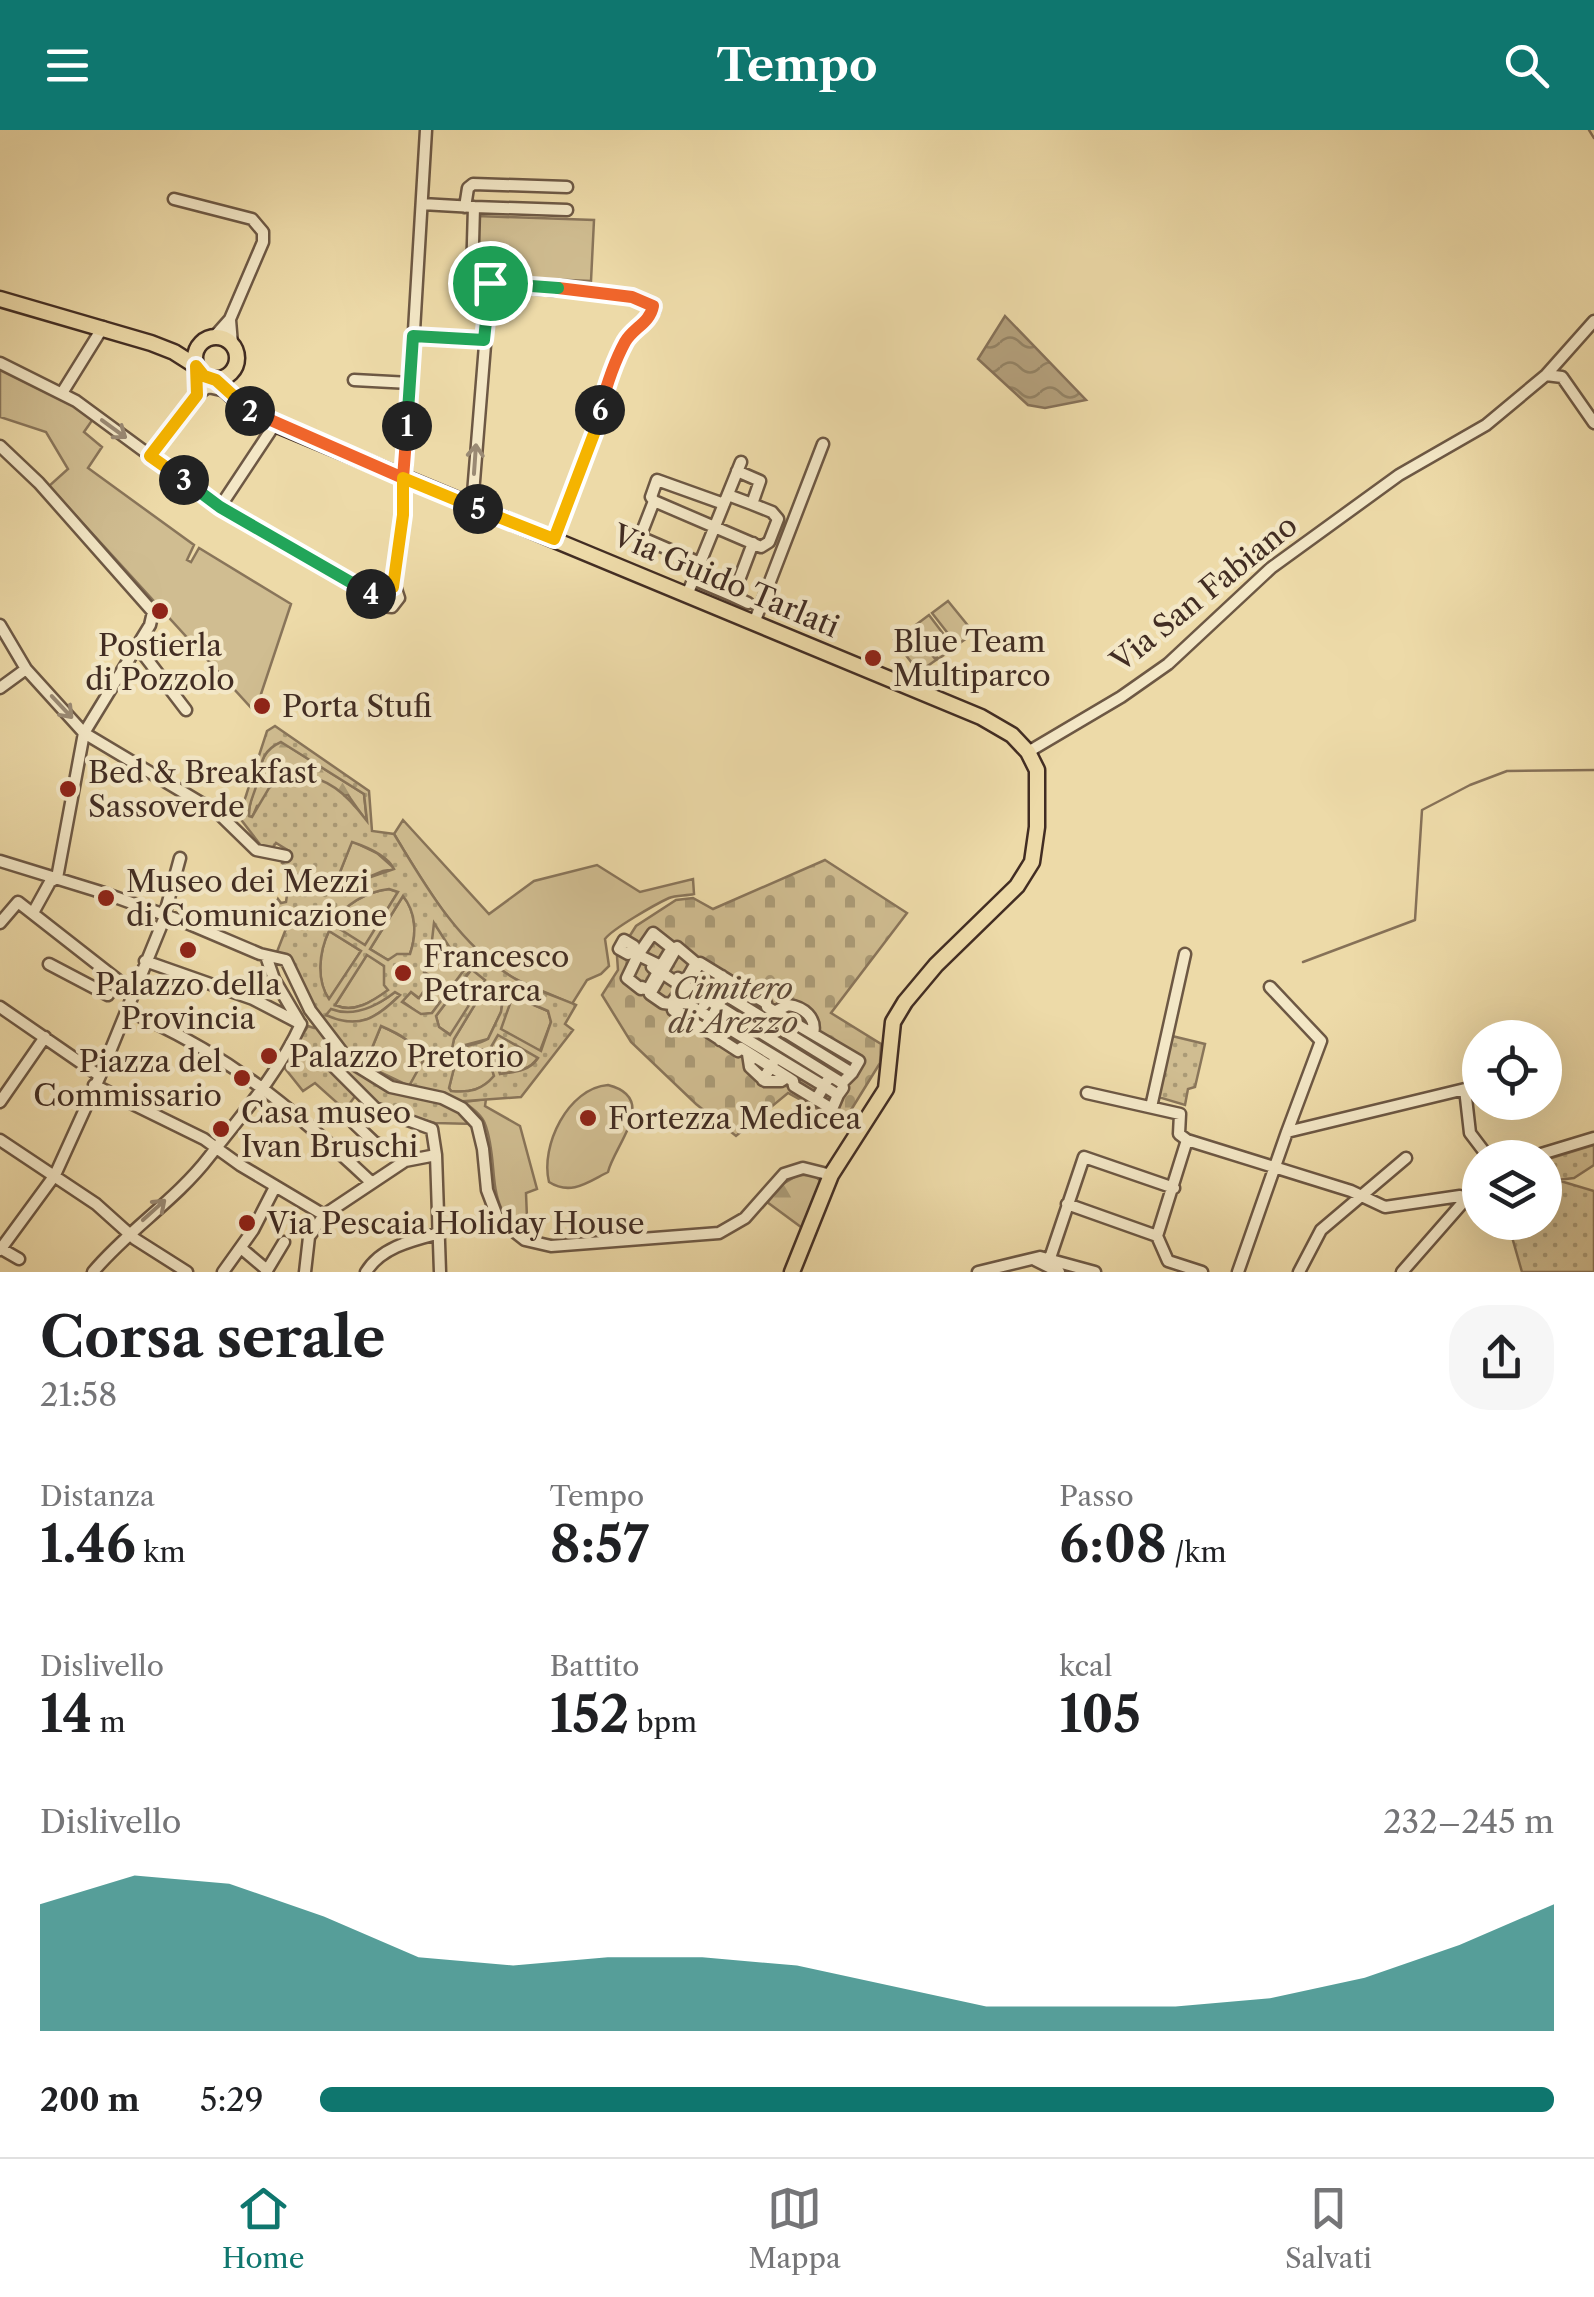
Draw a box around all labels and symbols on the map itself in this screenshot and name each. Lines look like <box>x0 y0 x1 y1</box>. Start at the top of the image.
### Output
pin <box>448 241 533 326</box>
pin: 6 <box>575 385 625 435</box>
pin: 2 <box>225 386 275 436</box>
pin: 1 <box>382 401 432 451</box>
one-way arrow <box>100 418 128 439</box>
one-way arrow <box>466 443 485 475</box>
pin: 3 <box>159 455 209 505</box>
pin: 5 <box>453 484 503 534</box>
street label: Via San Fabiano <box>1103 507 1305 680</box>
street label: Via Guido Tarlati <box>606 516 845 645</box>
pin: 4 <box>346 569 396 619</box>
marker: Postierla di Pozzolo <box>149 600 171 622</box>
place label: Blue Team Multiparco <box>893 623 1051 694</box>
place label: Postierla di Pozzolo <box>85 627 235 698</box>
marker: Blue Team Multiparco <box>862 647 884 669</box>
place label: Porta Stufi <box>282 688 432 725</box>
one-way arrow <box>50 694 73 719</box>
marker: Porta Stufi <box>251 695 273 717</box>
place label: Bed & Breakfast Sassoverde <box>88 754 318 825</box>
marker: Bed & Breakfast Sassoverde <box>57 778 79 800</box>
place label: Museo dei Mezzi di Comunicazione <box>126 863 387 934</box>
marker: Museo dei Mezzi di Comunicazione <box>95 887 117 909</box>
place label: Francesco Petrarca <box>423 938 569 1009</box>
marker: Palazzo della Provincia <box>177 939 199 961</box>
marker: Francesco Petrarca <box>392 962 414 984</box>
place label: Palazzo della Provincia <box>95 966 281 1037</box>
park label: Cimitero di Arezzo <box>668 970 798 1041</box>
place label: Palazzo Pretorio <box>289 1038 524 1075</box>
place label: Piazza del Commissario <box>33 1043 222 1114</box>
marker: Palazzo Pretorio <box>258 1045 280 1067</box>
marker: Piazza del Commissario <box>231 1067 253 1089</box>
place label: Casa museo Ivan Bruschi <box>241 1094 418 1165</box>
place label: Fortezza Medicea <box>608 1100 861 1137</box>
marker: Fortezza Medicea <box>577 1107 599 1129</box>
marker: Casa museo Ivan Bruschi <box>210 1118 232 1140</box>
one-way arrow <box>141 1199 166 1222</box>
place label: Via Pescaia Holiday House <box>266 1205 645 1242</box>
marker: Via Pescaia Holiday House <box>236 1212 258 1234</box>

